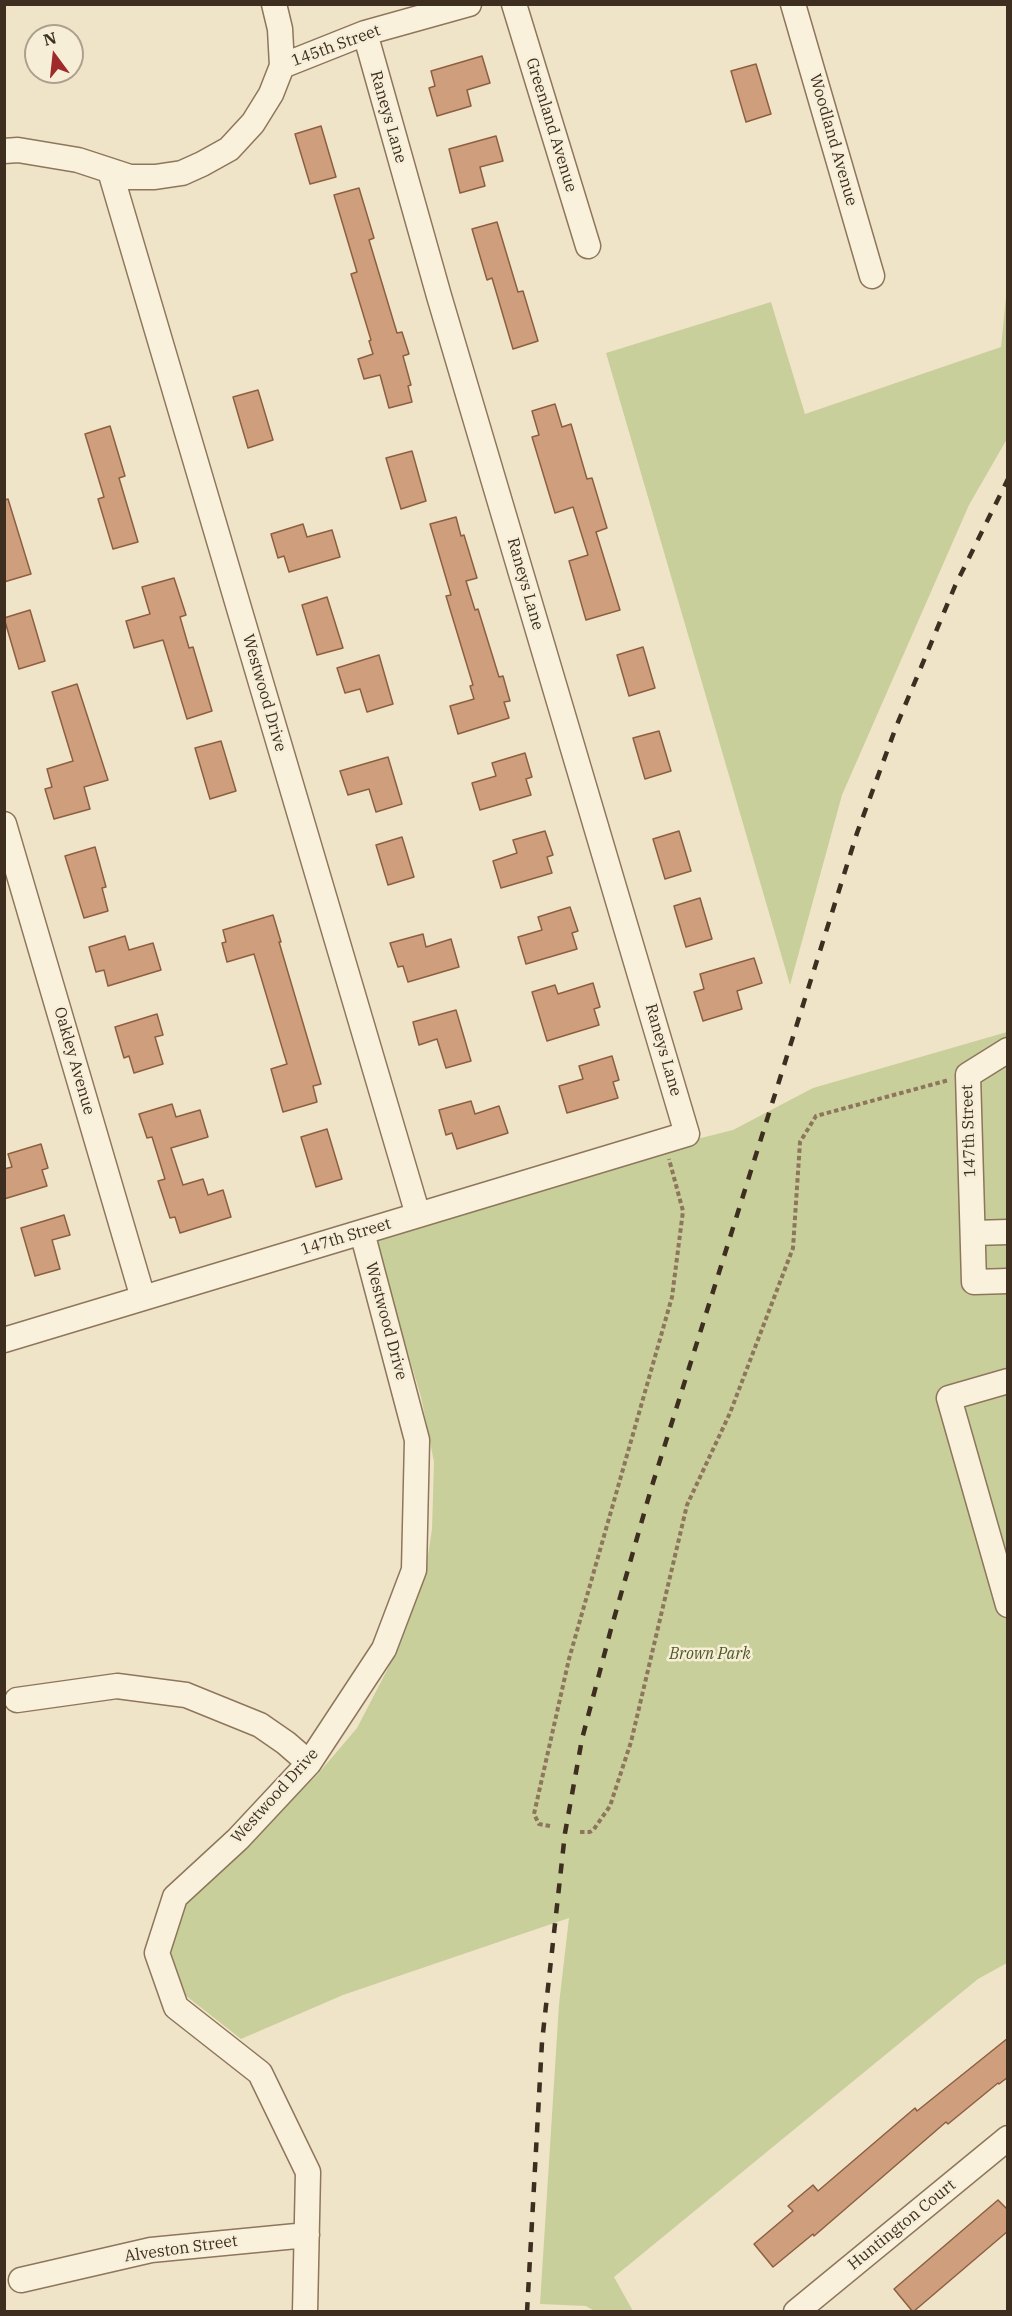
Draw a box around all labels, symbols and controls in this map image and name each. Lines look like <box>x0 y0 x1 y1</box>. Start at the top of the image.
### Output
street label: 145th Street <box>289 21 383 71</box>
north arrow <box>24 24 84 84</box>
text: N <box>41 27 59 50</box>
street label: Greenland Avenue <box>521 56 581 194</box>
street label: Raneys Lane <box>366 69 410 165</box>
street label: Woodland Avenue <box>805 72 861 208</box>
street label: Raneys Lane <box>503 536 547 632</box>
street label: Westwood Drive <box>238 632 290 754</box>
street label: Raneys Lane <box>641 1002 685 1098</box>
street label: Oakley Avenue <box>49 1005 99 1117</box>
street label: 147th Street <box>958 1084 980 1178</box>
street label: 147th Street <box>299 1214 393 1260</box>
street label: Westwood Drive <box>361 1260 411 1382</box>
park label: Brown Park <box>669 1644 751 1664</box>
street label: Westwood Drive <box>227 1745 323 1847</box>
street label: Huntington Court <box>844 2176 960 2274</box>
street label: Alveston Street <box>123 2232 239 2266</box>

